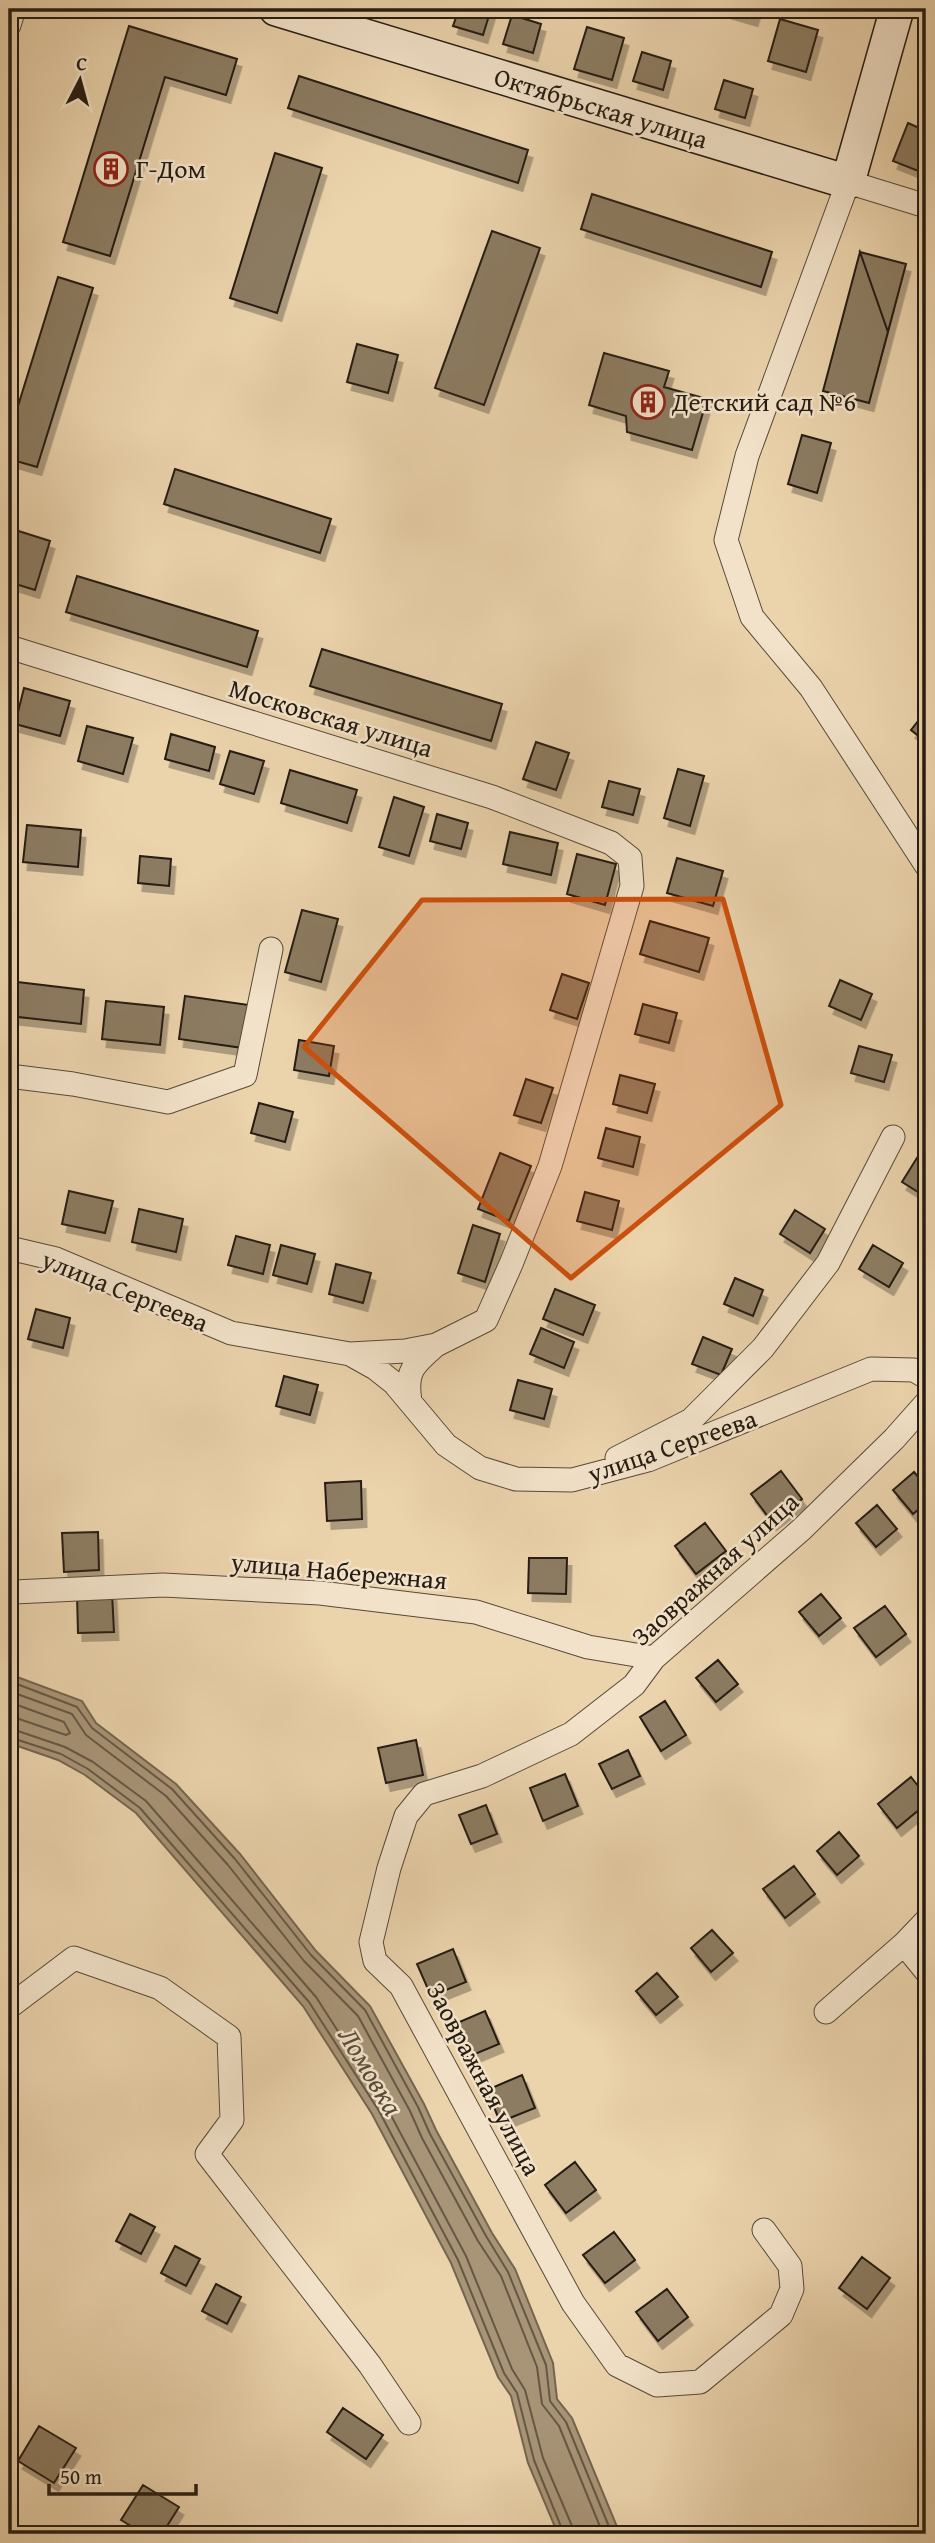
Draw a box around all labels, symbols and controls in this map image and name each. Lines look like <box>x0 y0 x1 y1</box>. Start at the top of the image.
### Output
north arrow <box>46 46 116 116</box>
text: С <box>75 49 89 78</box>
street label: Октябрьская улица <box>490 57 713 159</box>
place label: Г-Дом <box>136 149 206 188</box>
building icon: Г-Дом <box>92 150 130 188</box>
place label: Детский сад №6 <box>671 382 856 421</box>
building icon: Детский сад №6 <box>629 383 667 421</box>
street label: Московская улица <box>224 668 438 767</box>
street label: улица Сергеева <box>35 1239 215 1342</box>
street label: улица Сергеева <box>581 1398 762 1493</box>
street label: Заовражная улица <box>622 1482 808 1655</box>
street label: улица Набережная <box>228 1542 449 1599</box>
street label: Заовражная улица <box>417 1975 552 2183</box>
water label: Ломовка <box>329 2018 414 2123</box>
scale bar <box>49 2452 196 2496</box>
text: 50 m <box>60 2461 102 2492</box>

